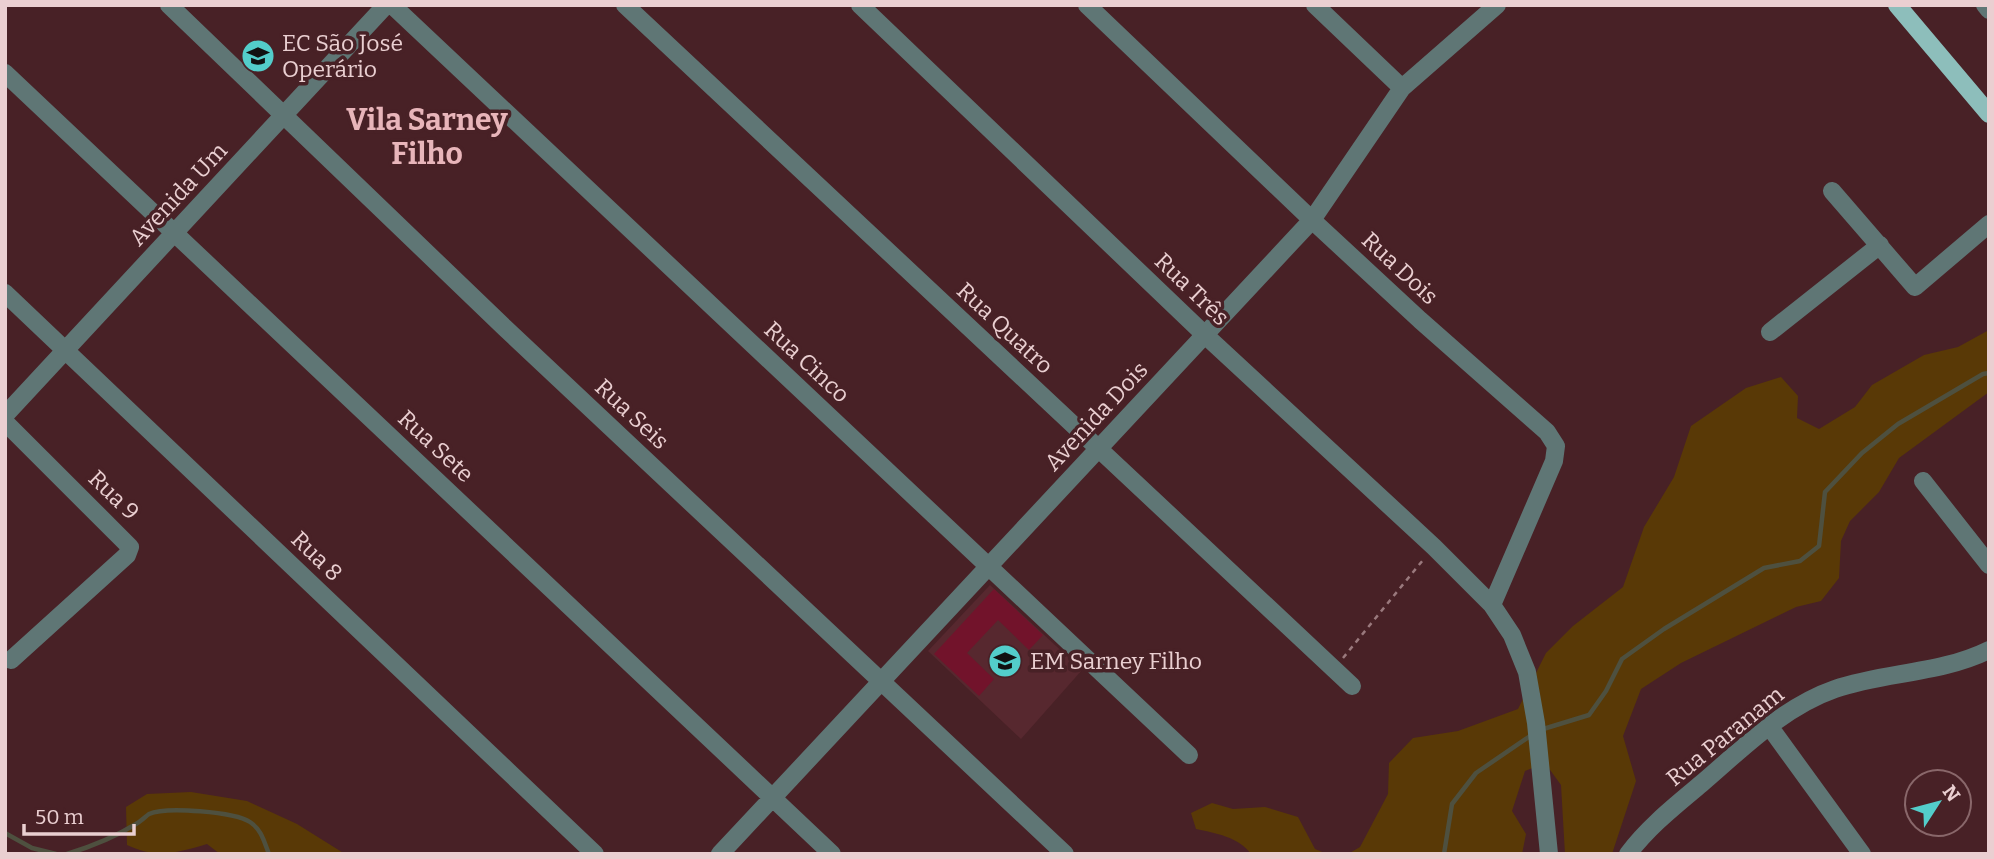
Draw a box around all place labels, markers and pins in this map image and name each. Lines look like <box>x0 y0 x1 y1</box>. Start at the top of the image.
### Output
place label: EC São José Operário <box>282 29 403 83</box>
school or university icon: EC São José Operário <box>239 37 277 75</box>
school or university icon: EM Sarney Filho <box>986 642 1024 680</box>
place label: EM Sarney Filho <box>1030 647 1202 675</box>

